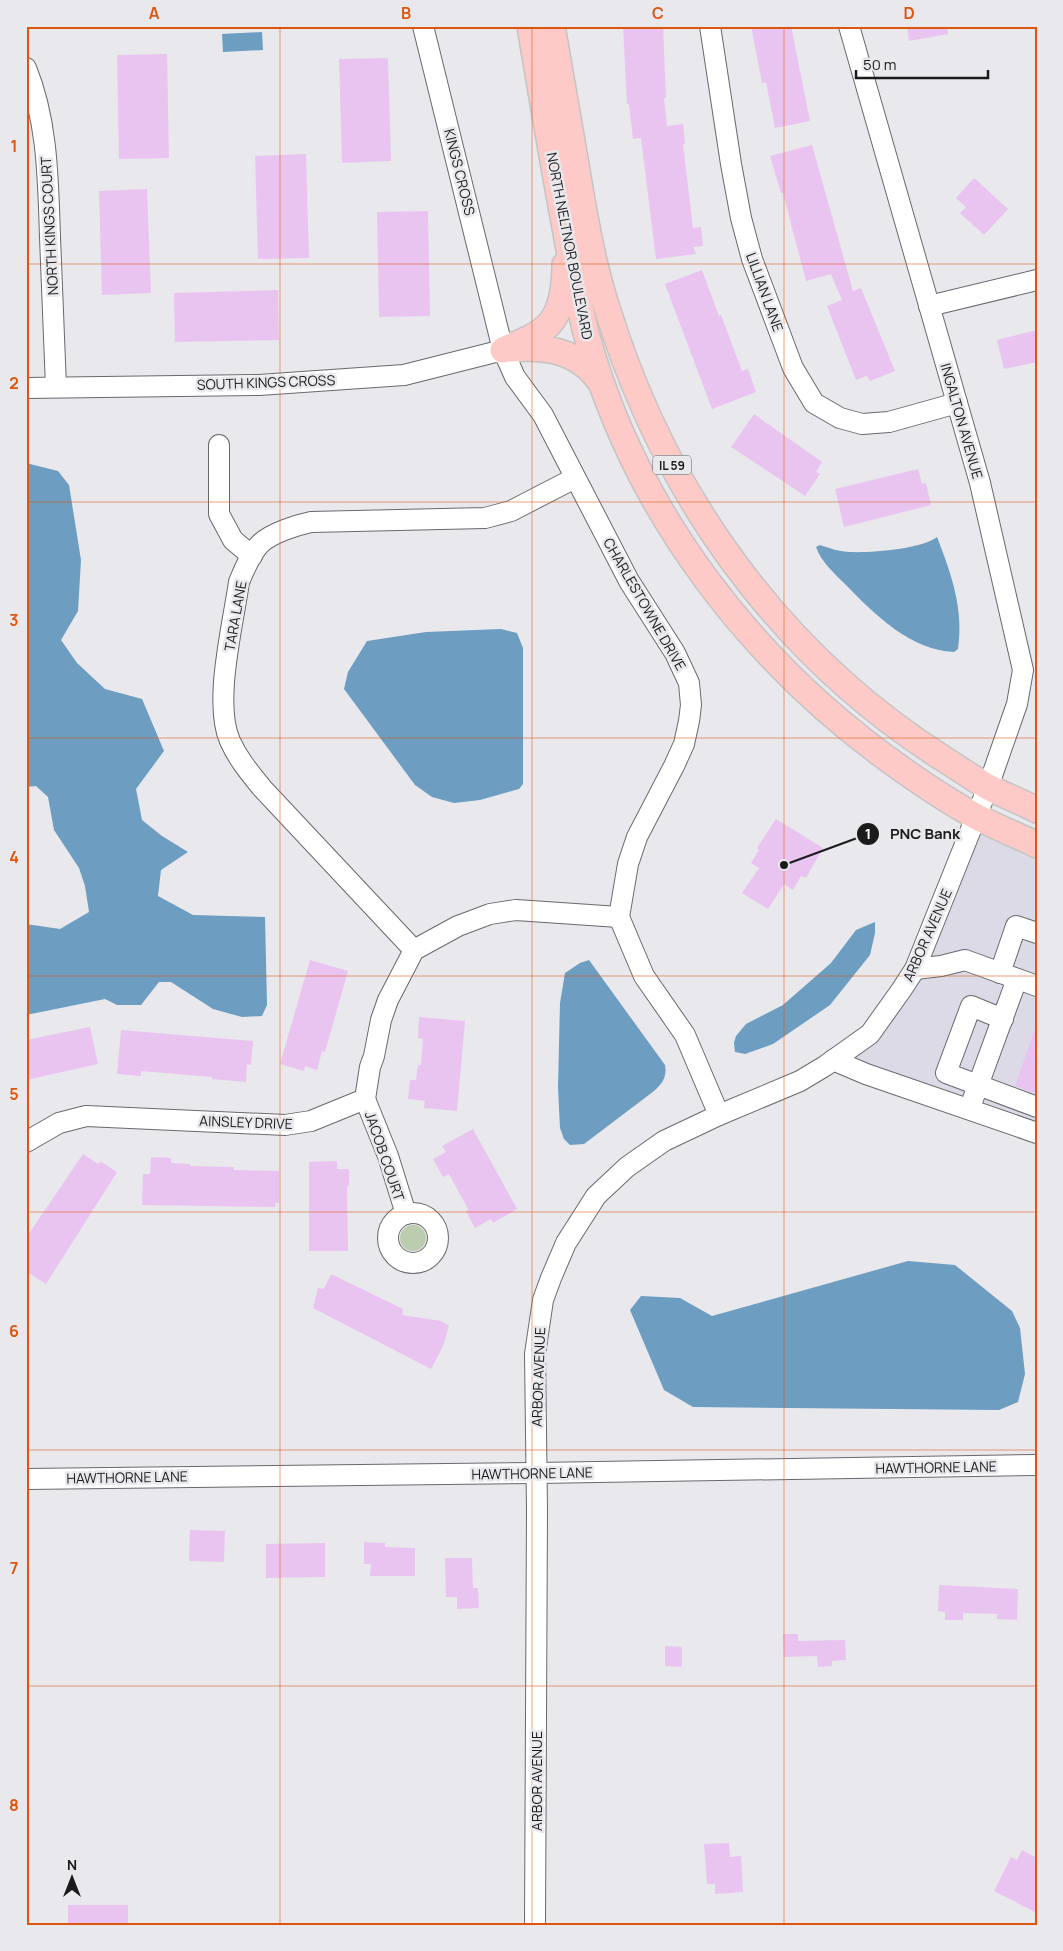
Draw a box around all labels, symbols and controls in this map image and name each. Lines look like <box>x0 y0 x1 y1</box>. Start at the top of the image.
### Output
text: A <box>149 2 160 24</box>
text: B <box>401 2 411 24</box>
text: C <box>652 2 664 24</box>
text: D <box>903 2 915 24</box>
scale bar <box>856 48 988 80</box>
text: 50 m <box>863 54 897 75</box>
street label: KINGS CROSS <box>440 127 480 218</box>
text: 1 <box>10 135 18 157</box>
street label: NORTH NELTNOR BOULEVARD <box>542 151 598 341</box>
street label: NORTH KINGS COURT <box>36 156 62 296</box>
street label: LILLIAN LANE <box>742 250 788 334</box>
street label: INGALTON AVENUE <box>936 361 988 481</box>
street label: SOUTH KINGS CROSS <box>197 370 336 394</box>
text: 2 <box>9 372 19 394</box>
road number: IL 59 <box>653 456 691 474</box>
street label: CHARLESTOWNE DRIVE <box>599 534 691 674</box>
street label: TARA LANE <box>219 579 251 653</box>
text: 3 <box>9 609 19 631</box>
callout: PNC Bank <box>855 819 970 849</box>
text: 1 <box>865 823 871 844</box>
text: PNC Bank <box>890 823 961 844</box>
text: 4 <box>9 846 19 868</box>
street label: ARBOR AVENUE <box>898 886 956 984</box>
text: 5 <box>9 1083 19 1105</box>
street label: JACOB COURT <box>361 1109 409 1204</box>
street label: AINSLEY DRIVE <box>199 1111 293 1133</box>
text: 6 <box>9 1320 19 1342</box>
street label: ARBOR AVENUE <box>527 1327 549 1427</box>
street label: HAWTHORNE LANE <box>875 1456 997 1478</box>
street label: HAWTHORNE LANE <box>471 1462 593 1484</box>
street label: HAWTHORNE LANE <box>66 1466 188 1488</box>
text: 7 <box>10 1557 18 1579</box>
street label: ARBOR AVENUE <box>527 1731 546 1831</box>
text: 8 <box>9 1794 19 1816</box>
north arrow <box>48 1854 98 1904</box>
text: N <box>67 1855 77 1874</box>

